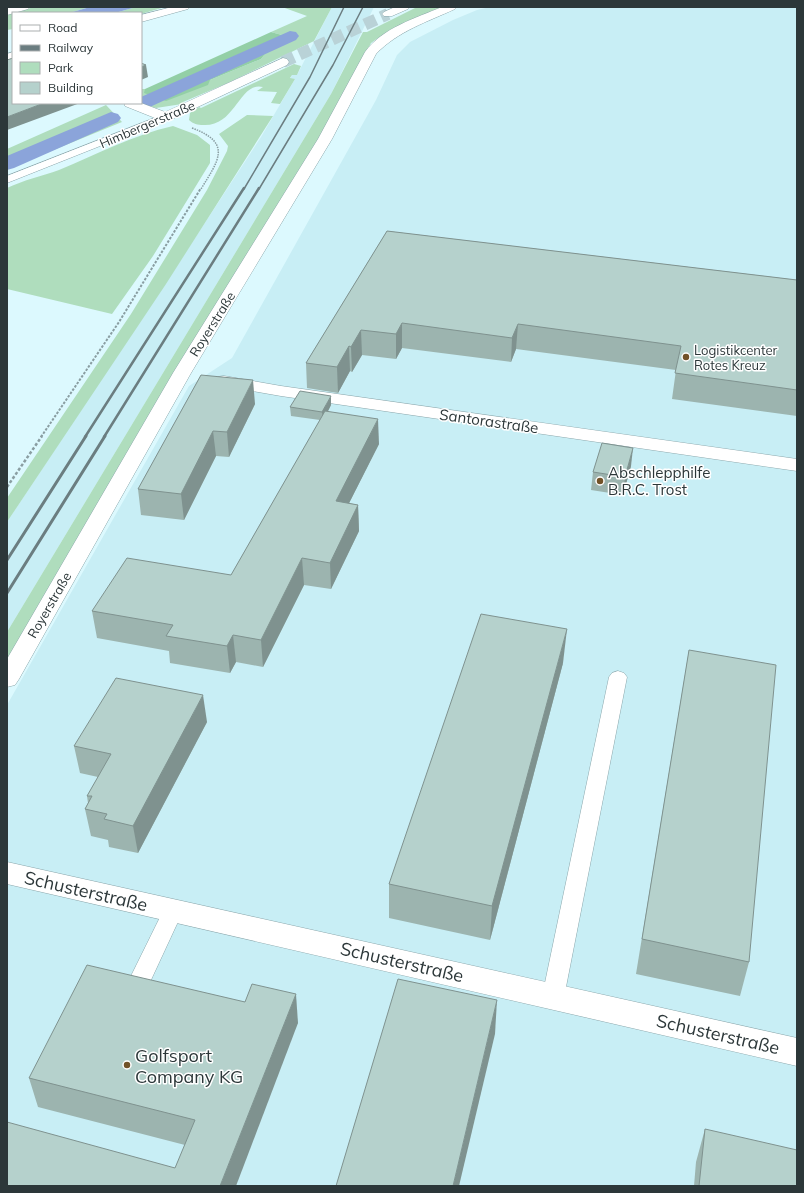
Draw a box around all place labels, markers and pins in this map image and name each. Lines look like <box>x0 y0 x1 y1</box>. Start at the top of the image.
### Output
place label: Logistikcenter Rotes Kreuz <box>694 342 777 373</box>
marker: Logistikcenter Rotes Kreuz <box>681 352 691 362</box>
place label: Abschlepphilfe B.R.C. Trost <box>608 463 710 499</box>
marker: Abschlepphilfe B.R.C. Trost <box>595 476 605 486</box>
place label: Golfsport Company KG <box>135 1044 243 1088</box>
marker: Golfsport Company KG <box>122 1060 132 1070</box>

